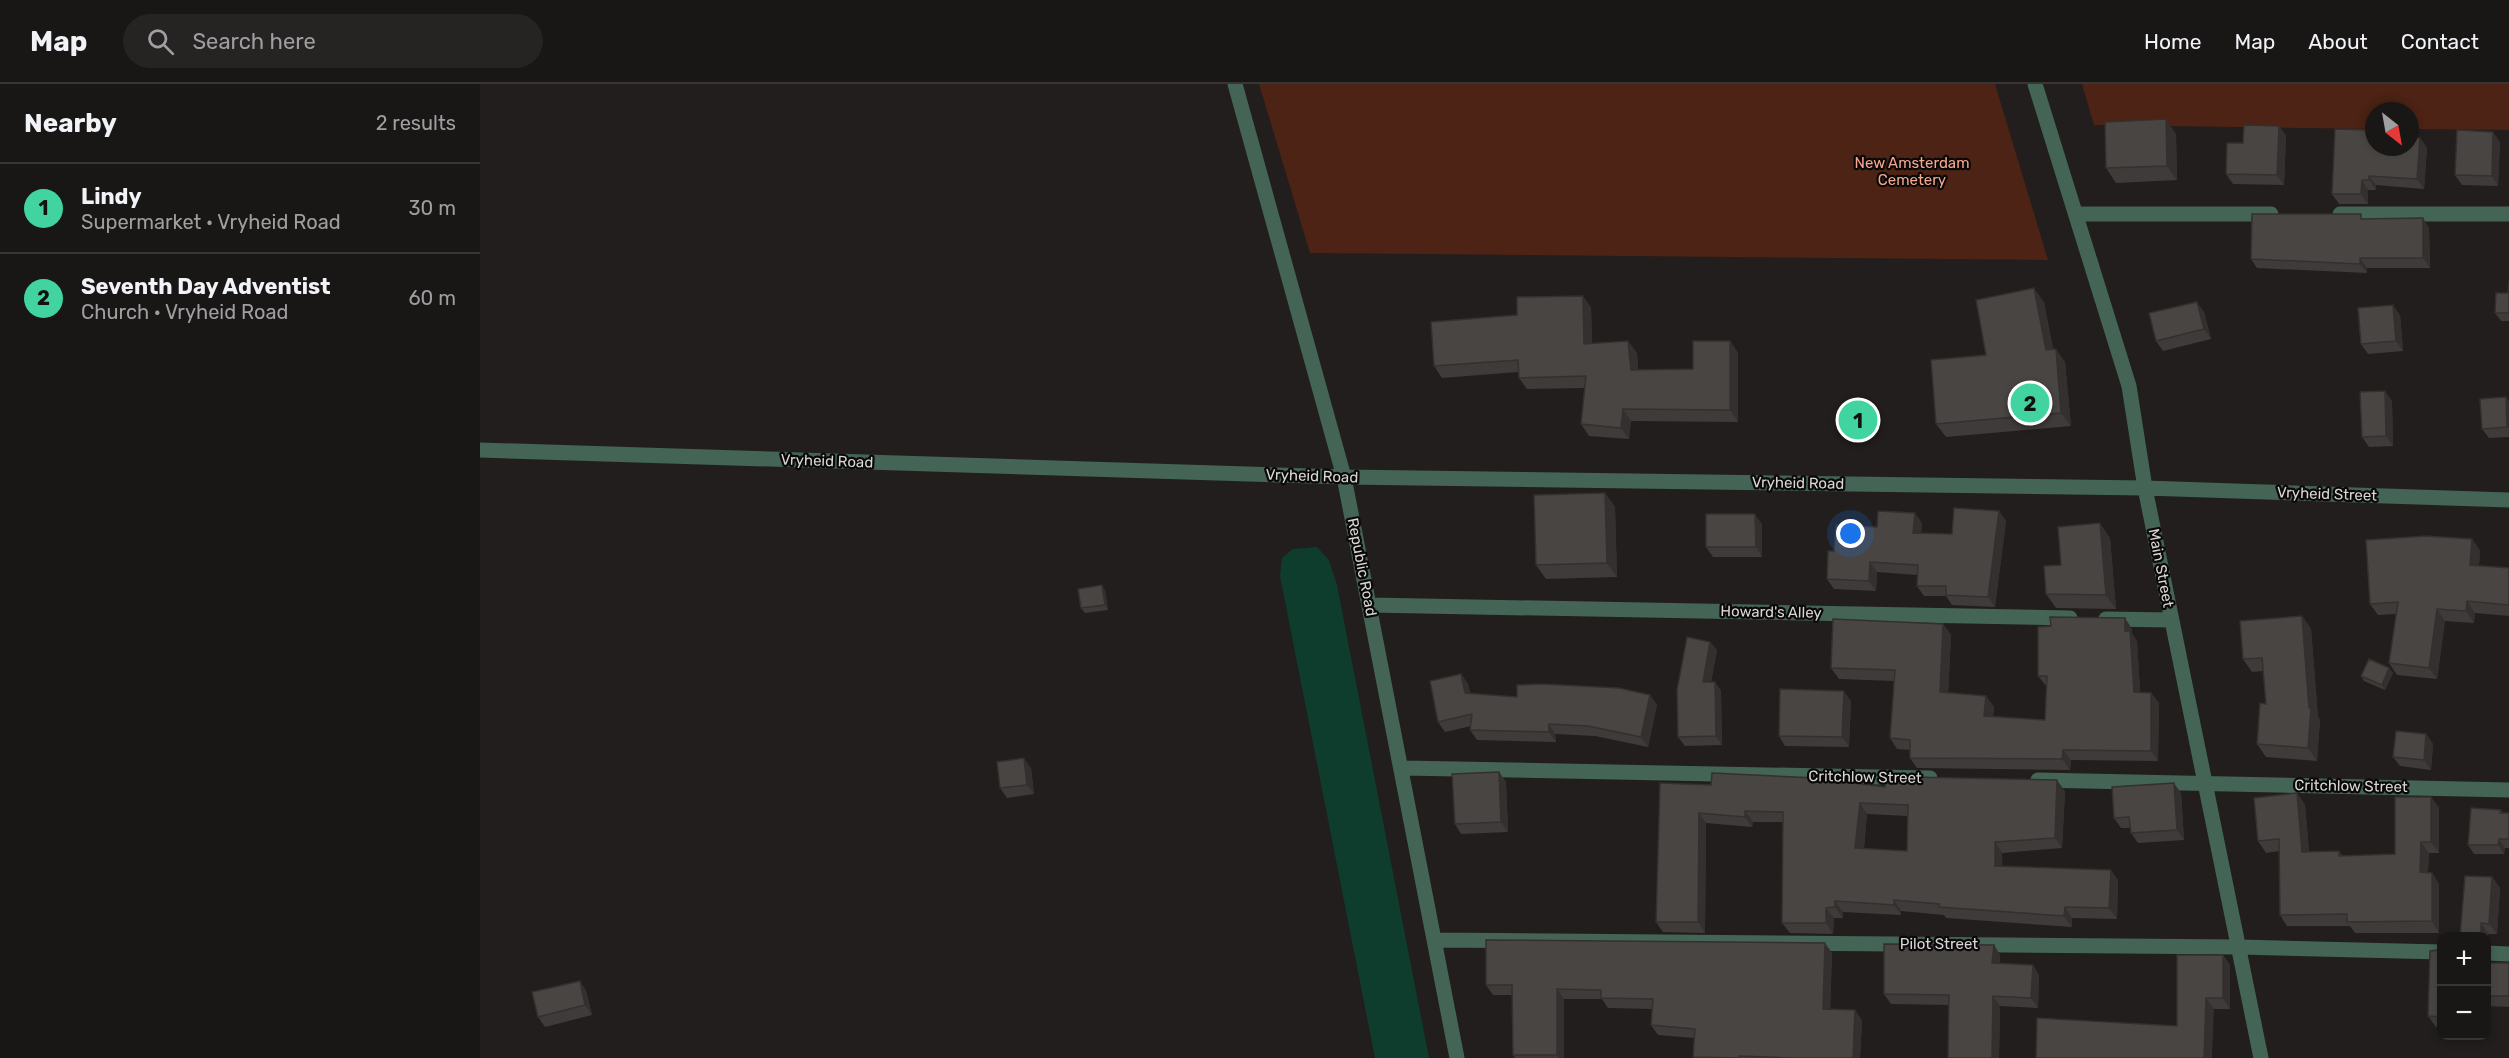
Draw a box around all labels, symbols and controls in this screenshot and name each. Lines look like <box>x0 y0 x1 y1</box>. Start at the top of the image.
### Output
search box <box>123 14 543 68</box>
text: Map <box>30 25 87 58</box>
icon: search <box>144 25 177 58</box>
text: Search here <box>192 28 316 55</box>
text: Home <box>2144 29 2201 54</box>
text: Map <box>2234 29 2275 54</box>
text: About <box>2308 29 2368 54</box>
text: Contact <box>2401 29 2479 54</box>
north arrow <box>2365 102 2419 156</box>
text: Nearby <box>24 108 117 139</box>
text: 2 results <box>376 111 456 135</box>
park label: New Amsterdam Cemetery <box>1855 154 1969 189</box>
text: Lindy <box>81 183 142 210</box>
text: 1 <box>39 196 48 220</box>
text: 30 m <box>409 196 456 220</box>
text: Supermarket · Vryheid Road <box>81 210 341 234</box>
text: Seventh Day Adventist <box>81 273 331 300</box>
text: 2 <box>37 286 50 310</box>
text: 60 m <box>409 286 456 310</box>
text: Church · Vryheid Road <box>81 300 288 324</box>
pin: 2 <box>2010 380 2050 426</box>
pin: 1 <box>1838 398 1878 442</box>
street label: Vryheid Road <box>780 450 874 472</box>
street label: Vryheid Road <box>1265 465 1359 487</box>
street label: Vryheid Road <box>1752 473 1844 493</box>
street label: Vryheid Street <box>2277 483 2378 505</box>
street label: Republic Road <box>1344 516 1380 618</box>
your location <box>1836 519 1865 548</box>
street label: Main Street <box>2145 527 2177 609</box>
street label: Howard's Alley <box>1720 602 1822 622</box>
street label: Critchlow Street <box>1808 767 1922 787</box>
street label: Critchlow Street <box>2294 776 2408 796</box>
map controls <box>2437 932 2491 1040</box>
button: + <box>2437 932 2491 986</box>
street label: Pilot Street <box>1900 935 1978 953</box>
button: − <box>2437 986 2491 1040</box>

